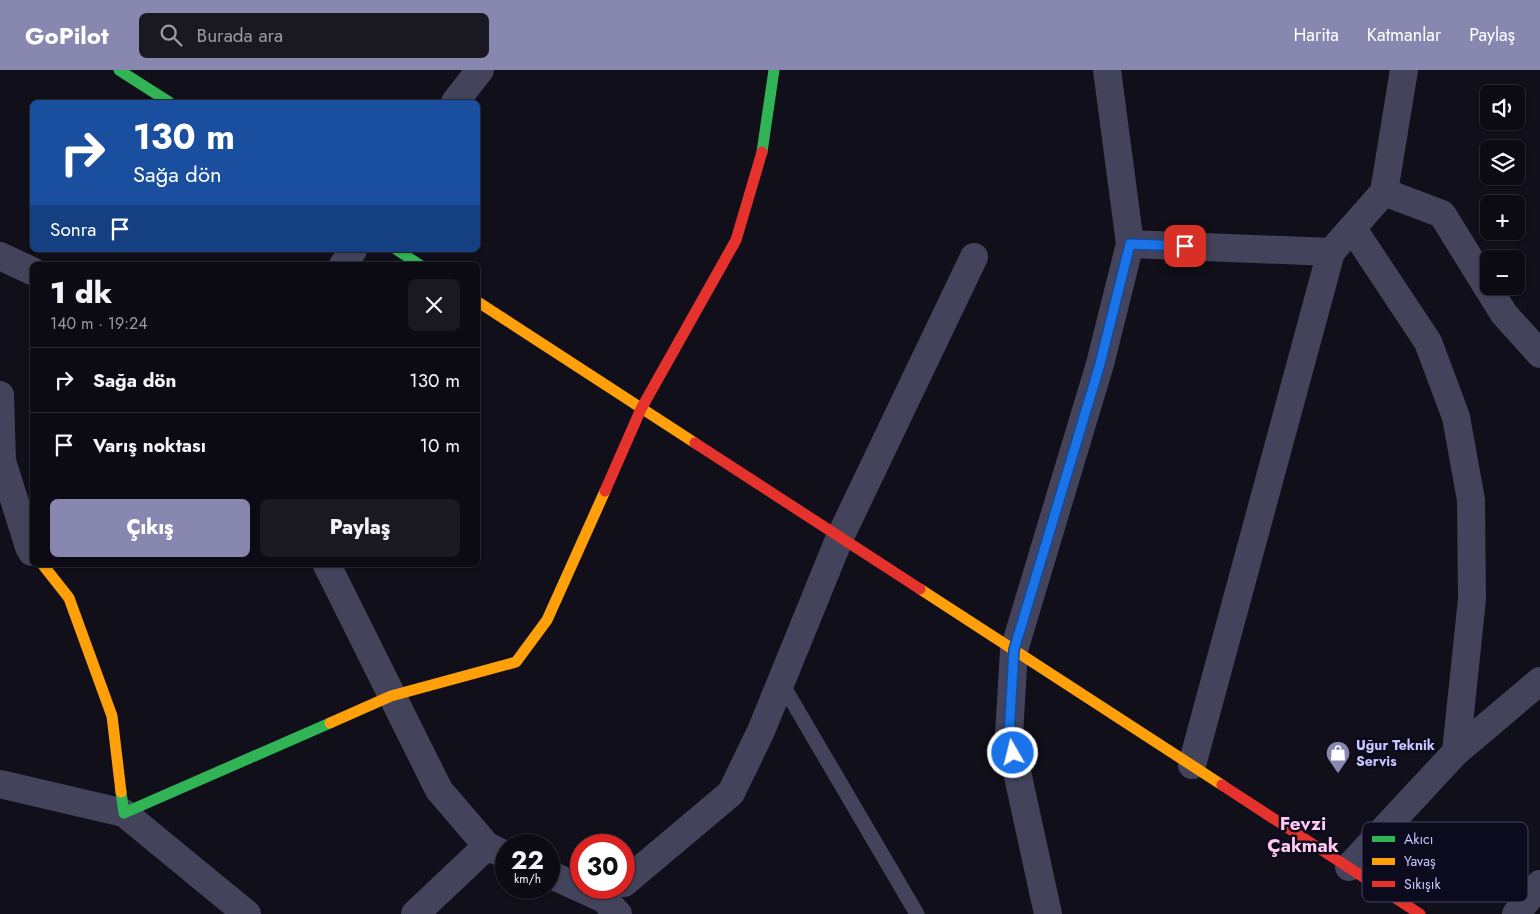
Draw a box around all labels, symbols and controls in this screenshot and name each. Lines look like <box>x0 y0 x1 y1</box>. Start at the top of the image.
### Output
search box <box>139 13 489 58</box>
text: GoPilot <box>25 18 109 53</box>
icon: search <box>157 21 185 49</box>
text: Burada ara <box>197 22 283 49</box>
text: Harita <box>1293 22 1339 48</box>
text: Katmanlar <box>1367 22 1441 48</box>
text: Paylaş <box>1469 22 1515 48</box>
map controls <box>1480 85 1525 295</box>
button: sound <box>1480 85 1525 130</box>
text: 130 m <box>133 112 235 162</box>
icon: right <box>50 120 115 185</box>
button: layers <box>1480 140 1525 185</box>
text: Sağa dön <box>133 158 221 190</box>
button: + <box>1480 195 1525 240</box>
icon: arrive <box>106 215 134 243</box>
text: Sonra <box>50 216 96 243</box>
pin <box>1164 225 1206 267</box>
icon: arrive <box>1171 232 1199 260</box>
button: − <box>1480 250 1525 295</box>
text: 1 dk <box>50 271 112 314</box>
button: close <box>408 279 460 331</box>
text: 140 m · 19:24 <box>50 312 147 335</box>
icon: right <box>50 366 78 394</box>
text: Sağa dön <box>93 367 177 394</box>
text: 130 m <box>409 367 460 394</box>
icon: arrive <box>50 431 78 459</box>
text: Varış noktası <box>93 432 206 459</box>
text: 10 m <box>420 432 460 459</box>
button: Çıkış <box>50 499 250 557</box>
button: Paylaş <box>260 499 460 557</box>
position arrow <box>986 726 1038 778</box>
place label: Uğur Teknik Servis <box>1356 735 1435 771</box>
shop icon: Uğur Teknik Servis <box>1325 740 1351 774</box>
district label: Fevzi Çakmak <box>1267 810 1339 859</box>
legend <box>1362 822 1528 902</box>
text: Akıcı <box>1404 829 1433 849</box>
speed limit sign: 30 <box>570 834 635 899</box>
text: 22 <box>511 842 544 878</box>
text: Yavaş <box>1404 851 1436 871</box>
text: km/h <box>514 870 541 888</box>
text: Sıkışık <box>1404 874 1441 894</box>

